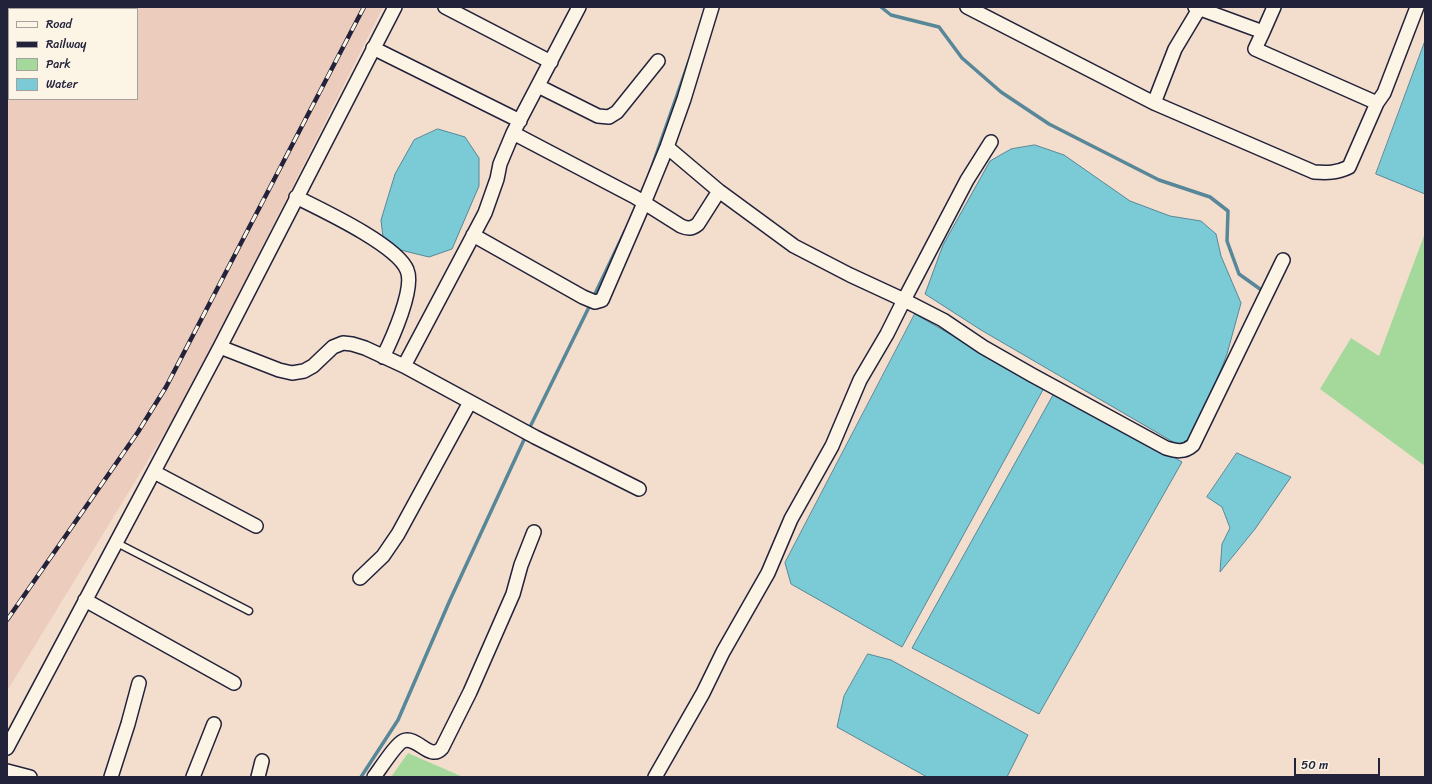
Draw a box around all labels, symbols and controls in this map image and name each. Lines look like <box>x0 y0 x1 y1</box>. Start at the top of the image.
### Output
legend <box>8 8 138 100</box>
text: Road <box>46 13 72 35</box>
text: Railway <box>46 33 87 55</box>
text: Park <box>46 53 71 75</box>
text: Water <box>46 73 78 95</box>
scale bar <box>1296 750 1382 776</box>
text: 50 m <box>1301 754 1328 776</box>

